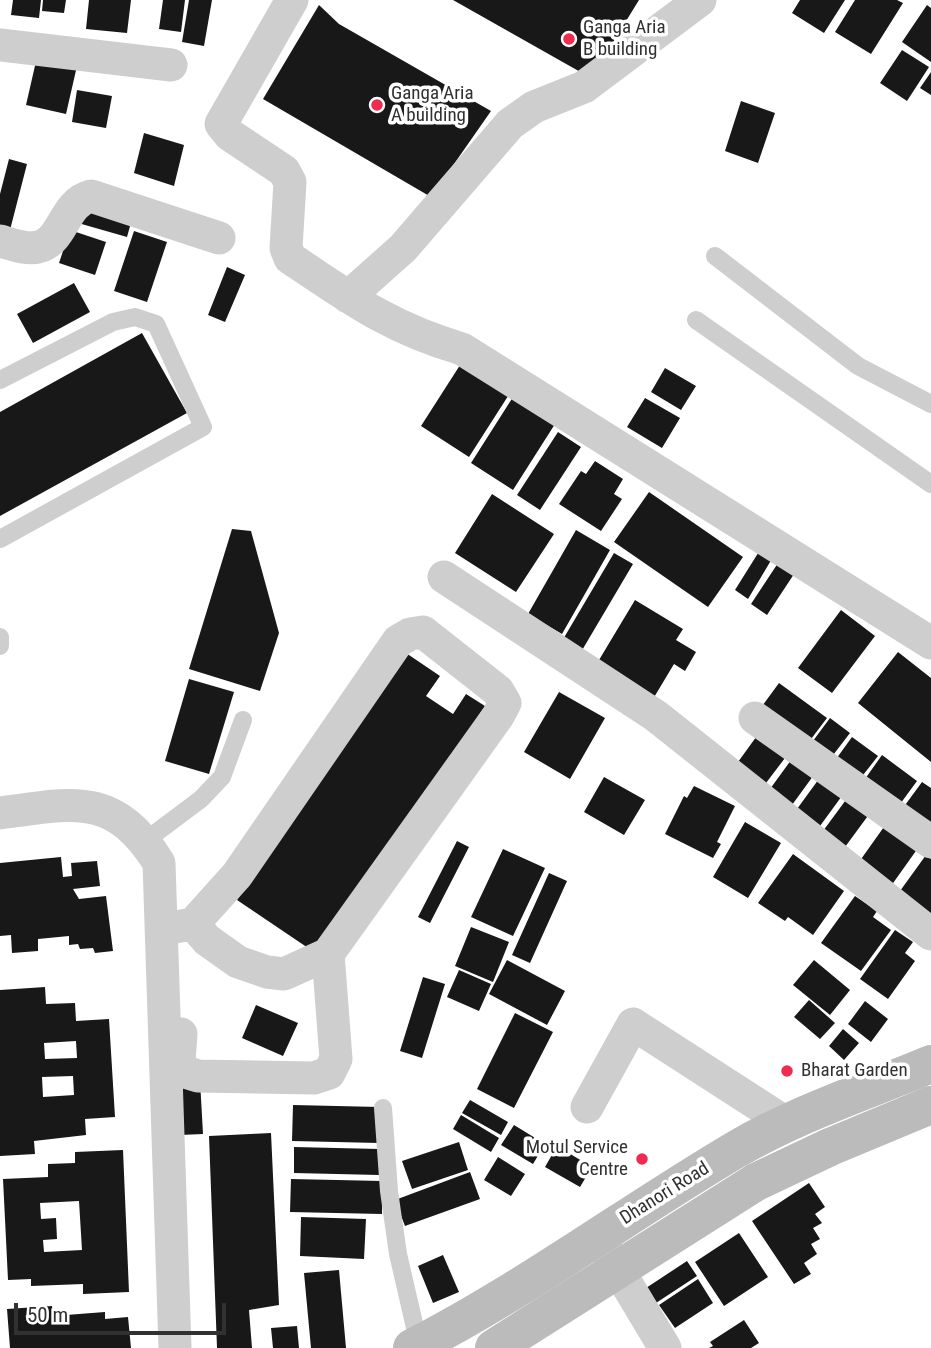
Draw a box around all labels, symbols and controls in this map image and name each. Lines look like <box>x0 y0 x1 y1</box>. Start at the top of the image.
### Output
place label: Ganga Aria B building <box>583 17 666 61</box>
marker: Ganga Aria B building <box>561 31 577 47</box>
place label: Ganga Aria A building <box>391 83 474 127</box>
marker: Ganga Aria A building <box>369 97 385 113</box>
place label: Bharat Garden <box>801 1060 908 1082</box>
marker: Bharat Garden <box>779 1063 795 1079</box>
place label: Motul Service Centre <box>526 1137 628 1181</box>
marker: Motul Service Centre <box>634 1151 650 1167</box>
street label: Dhanori Road <box>616 1158 714 1230</box>
scale bar <box>18 1288 229 1332</box>
text: 50 m <box>27 1303 68 1327</box>

